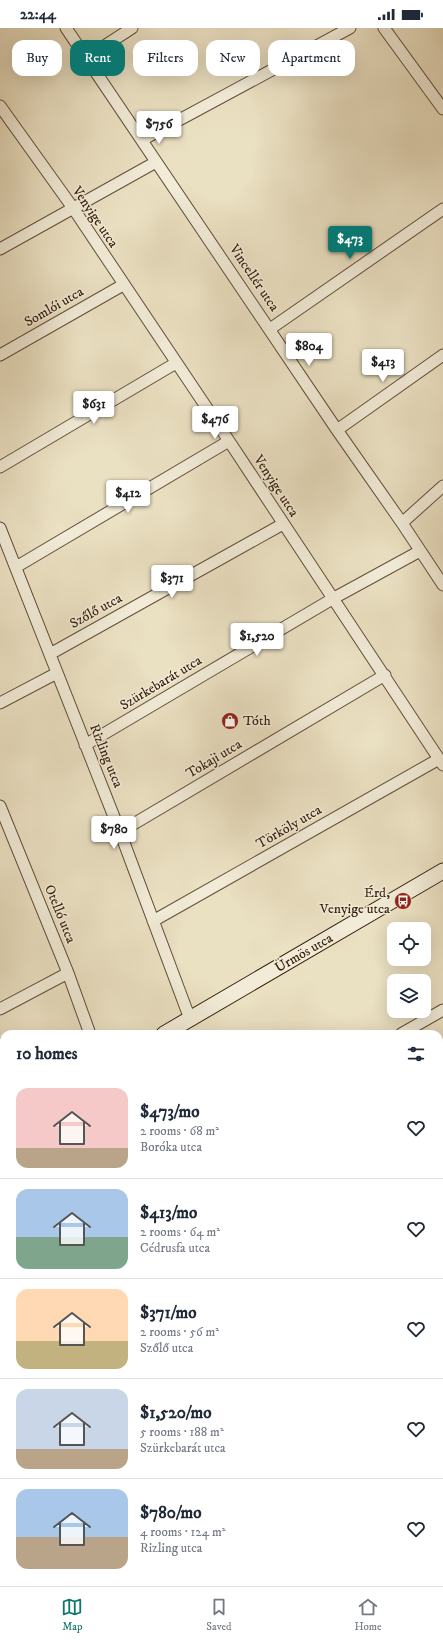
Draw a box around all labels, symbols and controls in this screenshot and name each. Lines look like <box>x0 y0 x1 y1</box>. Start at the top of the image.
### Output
text: 22:44 <box>20 5 56 24</box>
chip: Buy <box>12 40 62 76</box>
chip: Rent <box>70 40 125 76</box>
chip: Filters <box>133 40 198 76</box>
chip: New <box>206 40 260 76</box>
chip: Apartment <box>268 40 355 76</box>
pin: $756 <box>135 111 183 145</box>
text: $756 <box>145 116 173 132</box>
street label: Venyige utca <box>67 182 122 251</box>
pin: $473 <box>326 226 374 260</box>
text: $473 <box>337 231 363 247</box>
street label: Vincellér utca <box>224 240 283 315</box>
street label: Somlói utca <box>21 283 87 331</box>
pin: $804 <box>285 333 333 367</box>
text: $804 <box>295 338 323 354</box>
pin: $413 <box>359 349 407 383</box>
text: $413 <box>371 354 395 370</box>
pin: $631 <box>70 391 118 425</box>
text: $631 <box>82 396 106 412</box>
pin: $476 <box>191 406 239 440</box>
text: $476 <box>201 411 229 427</box>
street label: Venyige utca <box>249 451 303 520</box>
pin: $412 <box>104 480 152 514</box>
text: $412 <box>115 485 141 501</box>
pin: $371 <box>148 565 196 599</box>
text: $371 <box>160 570 184 586</box>
street label: Szőlő utca <box>67 589 125 633</box>
pin: $1,520 <box>224 623 290 657</box>
text: $1,520 <box>239 628 275 644</box>
street label: Szürkebarát utca <box>117 652 205 714</box>
shop icon: Tóth <box>220 711 240 731</box>
place label: Tóth <box>243 712 271 730</box>
street label: Rizling utca <box>85 721 127 791</box>
street label: Tokaji utca <box>183 735 245 783</box>
street label: Törköly utca <box>253 801 325 853</box>
pin: $780 <box>90 816 138 850</box>
text: $780 <box>100 821 128 837</box>
street label: Otelló utca <box>40 882 80 946</box>
place label: Érd, Venyige utca <box>319 884 390 918</box>
bus stop icon: Érd, Venyige utca <box>393 891 413 911</box>
map controls <box>387 922 431 1018</box>
button: locate <box>387 922 431 966</box>
street label: Ürmös utca <box>272 929 336 977</box>
button: layers <box>387 974 431 1018</box>
text: 10 homes <box>16 1043 78 1065</box>
icon: filters <box>405 1043 427 1065</box>
text: $473/mo <box>140 1101 199 1123</box>
icon: home <box>48 1104 96 1152</box>
icon: heart <box>405 1117 427 1139</box>
text: 2 rooms · 68 m² <box>140 1123 219 1139</box>
text: Boróka utca <box>140 1139 202 1155</box>
text: $413/mo <box>140 1202 197 1224</box>
icon: home <box>48 1205 96 1253</box>
icon: heart <box>405 1218 427 1240</box>
text: 2 rooms · 64 m² <box>140 1224 220 1240</box>
text: Cédrusfa utca <box>140 1240 210 1256</box>
text: $371/mo <box>140 1302 196 1324</box>
icon: home <box>48 1305 96 1353</box>
icon: heart <box>405 1318 427 1340</box>
text: 2 rooms · 56 m² <box>140 1324 219 1340</box>
text: Szőlő utca <box>140 1340 193 1356</box>
text: $1,520/mo <box>140 1402 211 1424</box>
icon: home <box>48 1405 96 1453</box>
icon: heart <box>405 1418 427 1440</box>
text: 5 rooms · 188 m² <box>140 1424 224 1440</box>
text: Szürkebarát utca <box>140 1440 226 1456</box>
text: $780/mo <box>140 1502 202 1524</box>
icon: home <box>48 1505 96 1553</box>
icon: heart <box>405 1518 427 1540</box>
text: 4 rooms · 124 m² <box>140 1524 226 1540</box>
text: Rizling utca <box>140 1540 202 1556</box>
tab: Map <box>61 1596 83 1634</box>
tab: Saved <box>206 1596 232 1634</box>
tab: Home <box>354 1596 382 1634</box>

